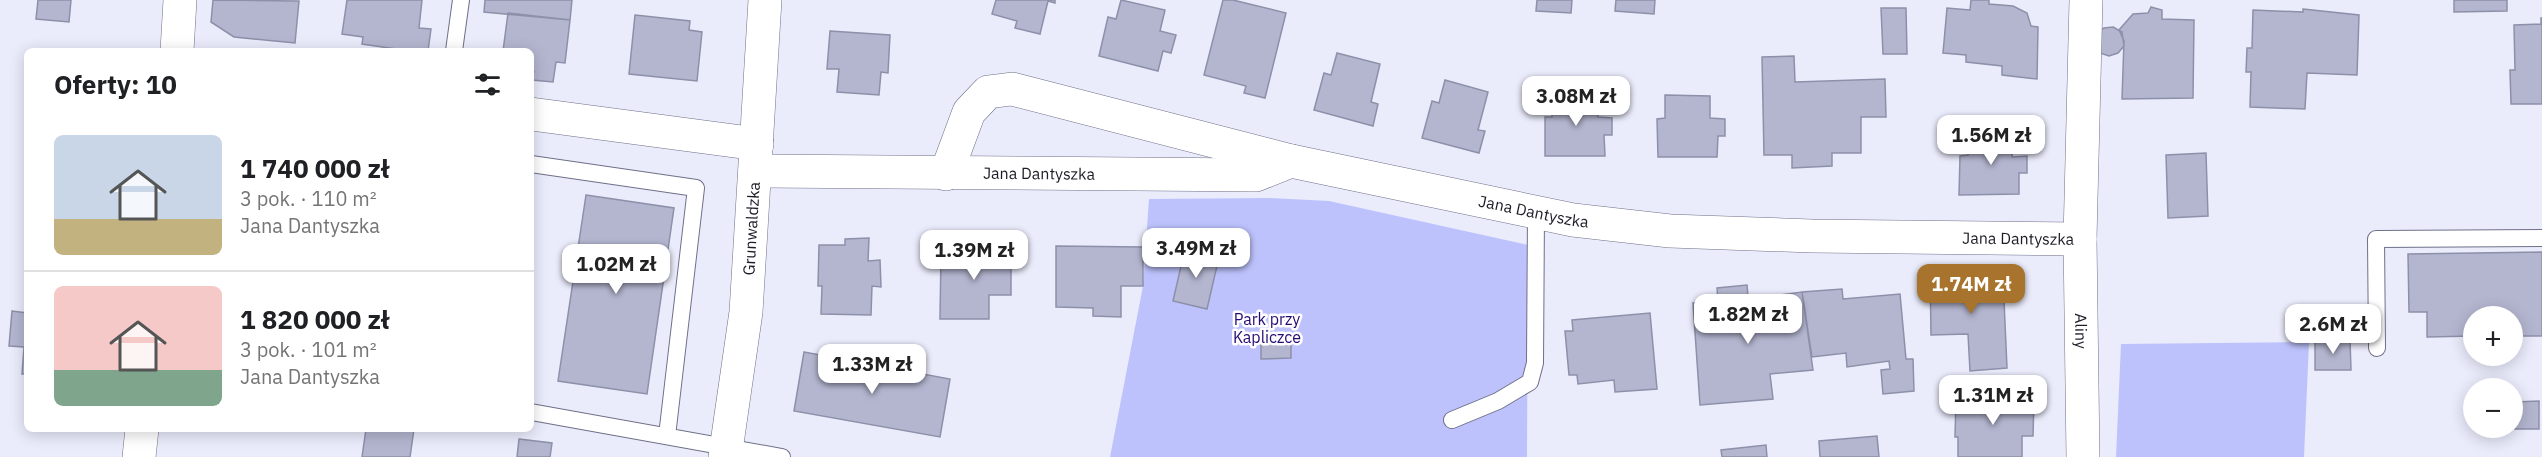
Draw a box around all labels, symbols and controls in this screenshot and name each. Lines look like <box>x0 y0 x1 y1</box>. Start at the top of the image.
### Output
text: Oferty: 10 <box>54 67 177 101</box>
icon: filters <box>471 68 504 101</box>
pin: 3.08M zł <box>1514 76 1638 127</box>
text: 3.08M zł <box>1536 82 1616 109</box>
pin: 1.56M zł <box>1929 115 2053 166</box>
text: 1.56M zł <box>1951 121 2031 148</box>
text: 1 740 000 zł <box>240 151 389 185</box>
icon: home <box>102 159 174 231</box>
street label: Jana Dantyszka <box>983 163 1096 184</box>
street label: Grunwaldzka <box>738 181 764 276</box>
text: 3 pok. · 110 m² <box>240 185 377 212</box>
street label: Jana Dantyszka <box>1477 191 1590 232</box>
text: Jana Dantyszka <box>240 212 380 239</box>
pin: 3.49M zł <box>1134 228 1258 279</box>
street label: Jana Dantyszka <box>1962 228 2075 249</box>
pin: 1.39M zł <box>912 230 1036 281</box>
text: 3.49M zł <box>1156 234 1236 261</box>
text: 1.39M zł <box>934 236 1014 263</box>
pin: 1.02M zł <box>554 244 678 295</box>
text: 1.02M zł <box>576 250 656 277</box>
pin: 1.74M zł <box>1909 264 2033 315</box>
text: 1.74M zł <box>1931 270 2011 297</box>
pin: 1.82M zł <box>1686 294 1810 345</box>
text: 1.82M zł <box>1708 300 1788 327</box>
text: 1 820 000 zł <box>240 302 389 336</box>
pin: 2.6M zł <box>2278 304 2388 355</box>
map controls <box>2463 306 2523 438</box>
button: + <box>2463 306 2523 366</box>
park label: Park przy Kapliczce <box>1233 309 1301 347</box>
icon: home <box>102 310 174 382</box>
text: 2.6M zł <box>2299 310 2367 337</box>
street label: Aliny <box>2071 313 2092 349</box>
text: 3 pok. · 101 m² <box>240 336 377 363</box>
pin: 1.33M zł <box>810 344 934 395</box>
text: 1.33M zł <box>832 350 912 377</box>
text: Jana Dantyszka <box>240 363 380 390</box>
pin: 1.31M zł <box>1931 375 2055 426</box>
button: − <box>2463 378 2523 438</box>
text: 1.31M zł <box>1953 381 2033 408</box>

